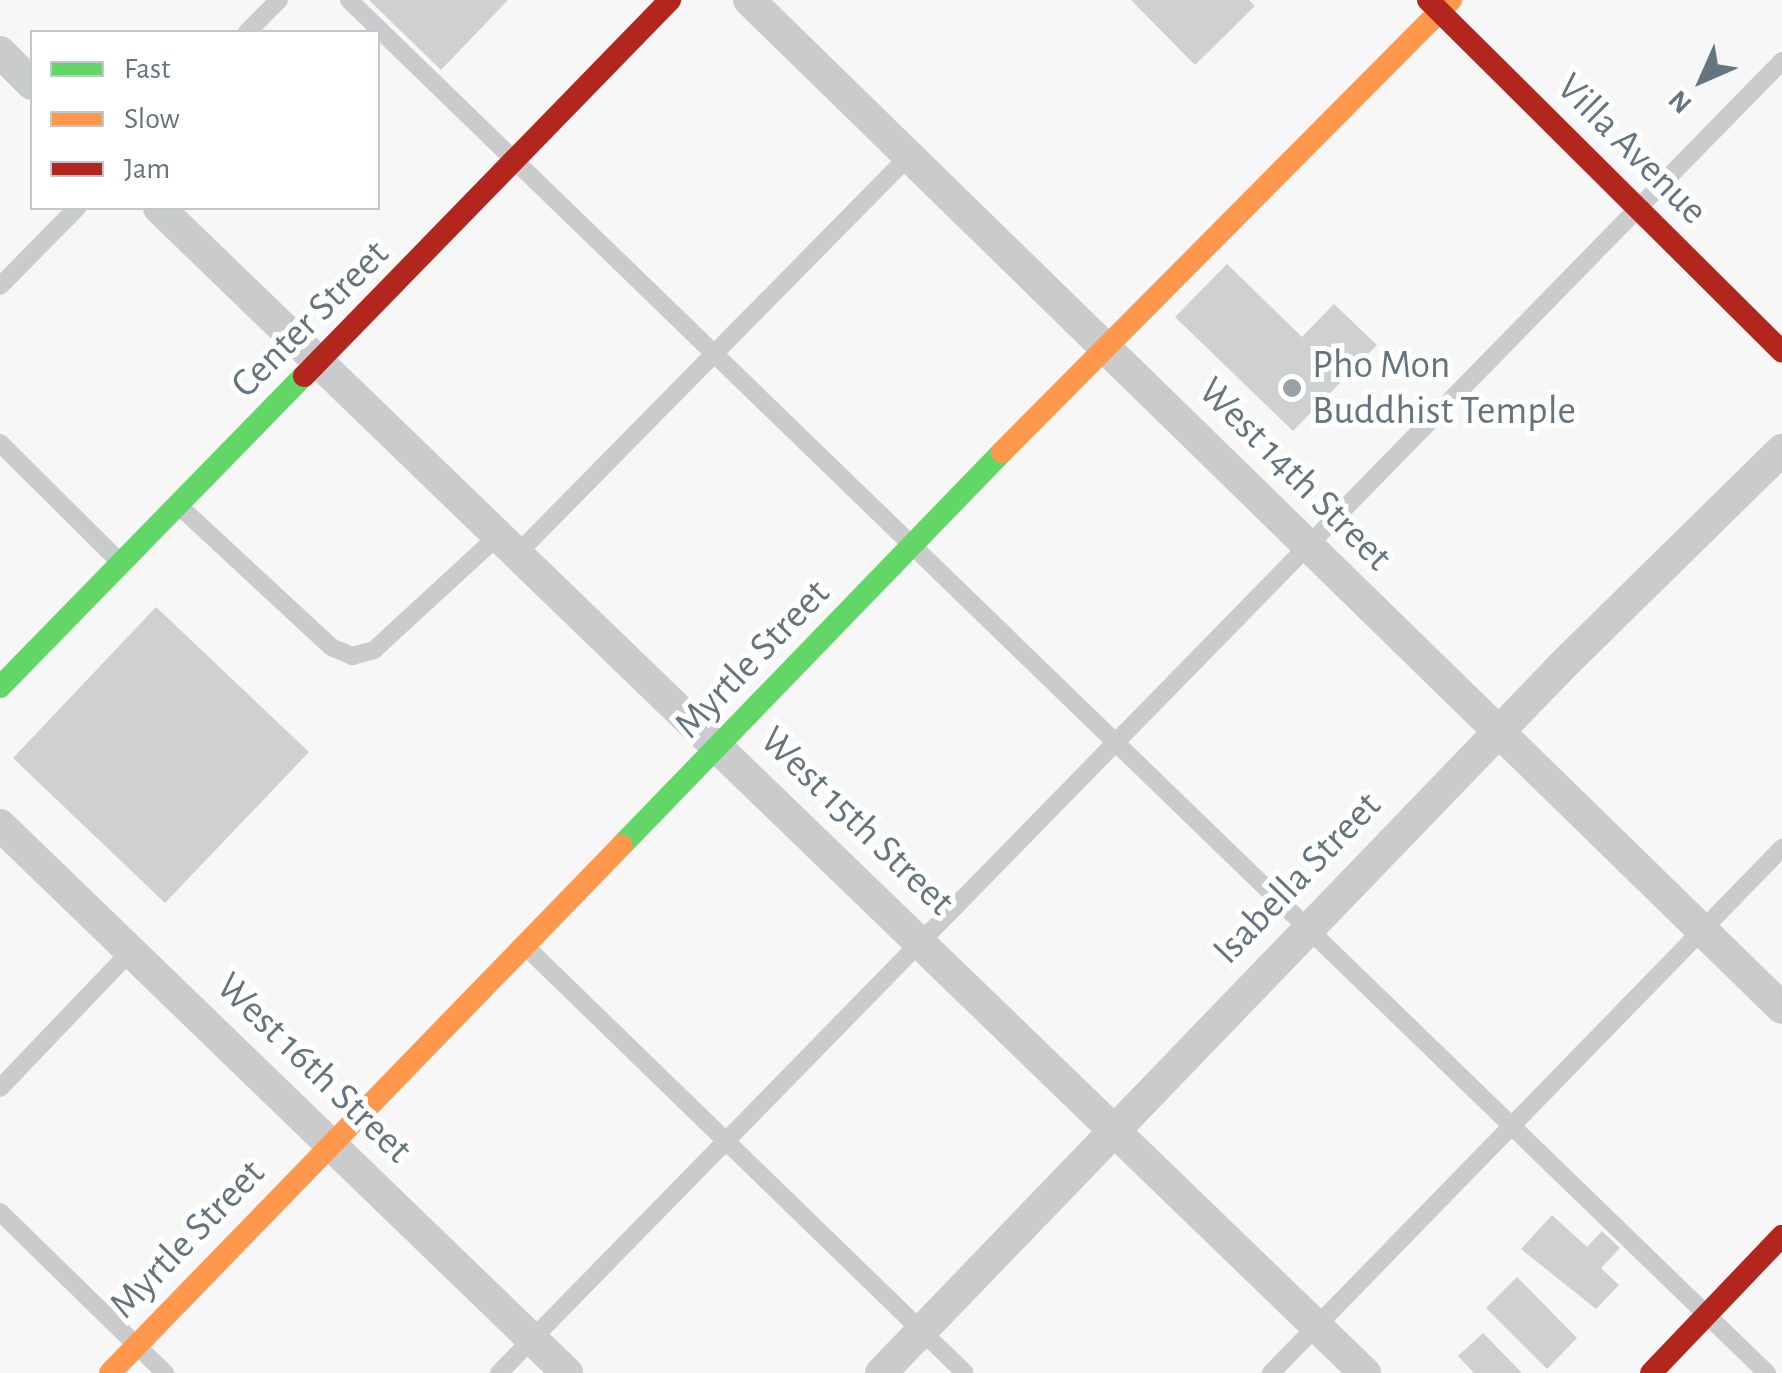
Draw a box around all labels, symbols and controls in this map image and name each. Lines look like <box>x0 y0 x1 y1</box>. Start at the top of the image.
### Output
legend <box>30 30 380 210</box>
north arrow <box>1652 30 1752 130</box>
text: Fast <box>124 54 171 84</box>
street label: Villa Avenue <box>1547 64 1717 234</box>
text: N <box>1664 84 1698 118</box>
text: Slow <box>124 104 180 134</box>
text: Jam <box>124 154 170 184</box>
street label: Center Street <box>221 230 399 408</box>
place label: Pho Mon Buddhist Temple <box>1312 341 1576 435</box>
street label: West 14th Street <box>1188 367 1402 581</box>
marker: Pho Mon Buddhist Temple <box>1281 377 1303 399</box>
street label: Myrtle Street <box>664 569 840 749</box>
street label: West 15th Street <box>750 716 964 926</box>
street label: Isabella Street <box>1203 782 1391 974</box>
street label: West 16th Street <box>206 963 422 1173</box>
street label: Myrtle Street <box>99 1149 275 1329</box>

